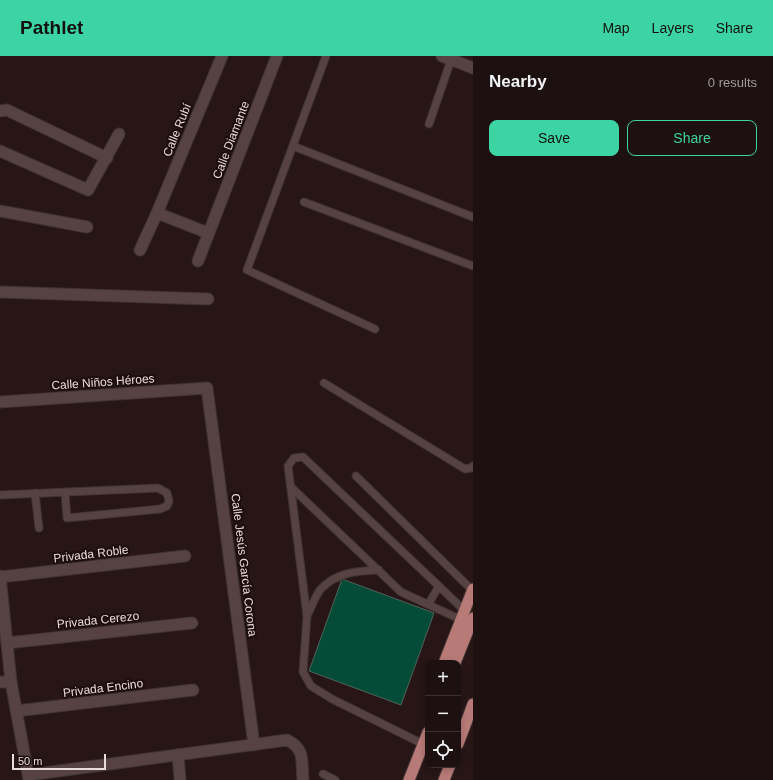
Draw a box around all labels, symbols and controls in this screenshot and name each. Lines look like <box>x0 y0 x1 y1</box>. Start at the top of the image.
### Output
text: Pathlet <box>20 17 83 38</box>
text: Map <box>602 20 630 36</box>
text: Layers <box>652 20 694 36</box>
text: Share <box>716 20 753 36</box>
text: Nearby <box>489 72 547 91</box>
text: 0 results <box>708 75 757 90</box>
street label: Calle Diamante <box>210 99 252 181</box>
street label: Calle Rubí <box>160 101 194 159</box>
button: Save <box>489 120 619 156</box>
button: Share <box>627 120 757 156</box>
street label: Calle Niños Héroes <box>51 371 155 393</box>
street label: Calle Jesús García Corona <box>228 493 260 638</box>
street label: Privada Roble <box>53 542 130 566</box>
street label: Privada Cerezo <box>56 609 140 631</box>
map controls <box>425 660 461 768</box>
button: + <box>425 660 461 696</box>
street label: Privada Encino <box>62 676 144 700</box>
button: − <box>425 696 461 732</box>
button: locate <box>425 732 461 768</box>
scale bar <box>12 752 106 771</box>
text: 50 m <box>18 755 42 767</box>

